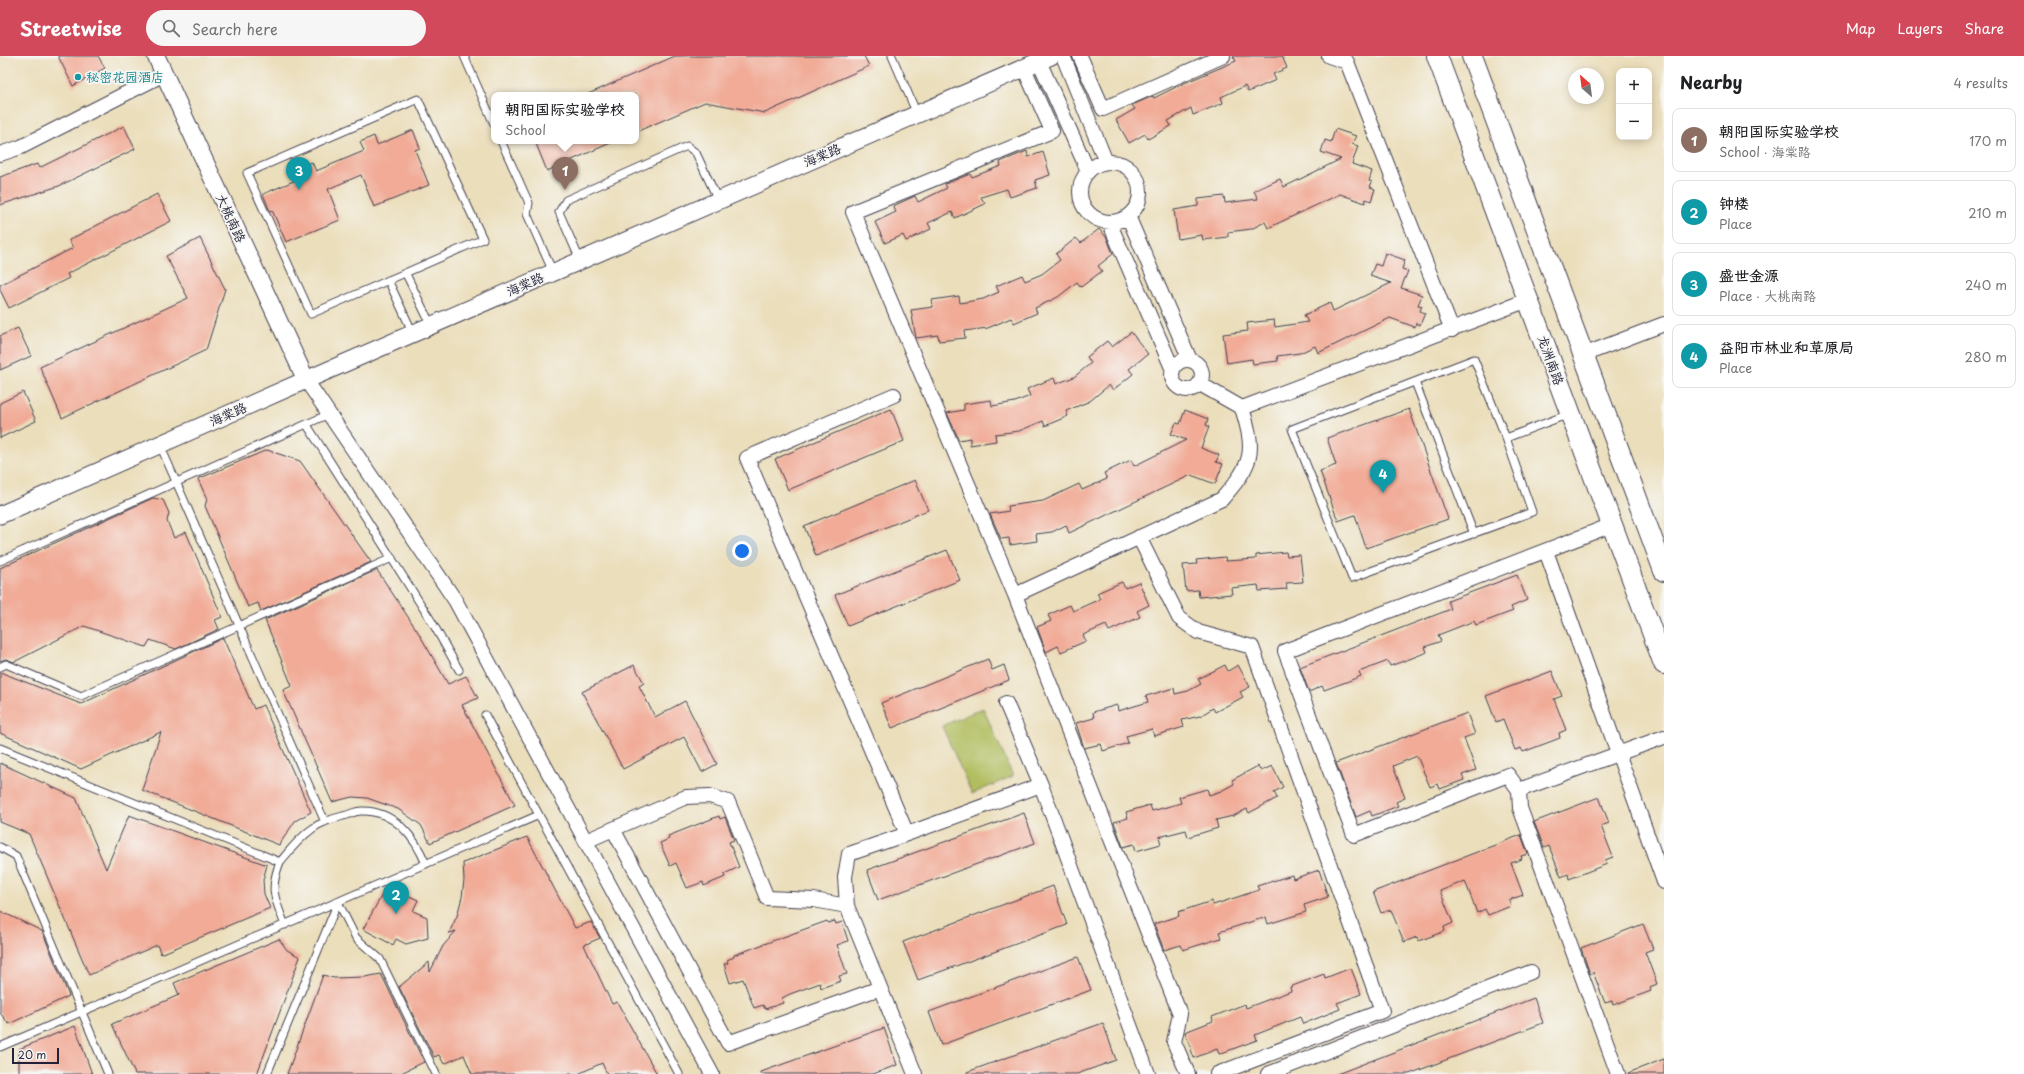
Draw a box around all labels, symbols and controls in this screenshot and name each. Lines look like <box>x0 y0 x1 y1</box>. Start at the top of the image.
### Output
search box <box>146 10 426 46</box>
text: Streetwise <box>20 14 122 42</box>
icon: search <box>160 17 182 39</box>
text: Search here <box>192 17 278 40</box>
text: Map <box>1846 18 1876 39</box>
text: Layers <box>1898 18 1943 39</box>
text: Share <box>1965 18 2004 39</box>
place label: 秘密花园酒店 <box>86 67 164 86</box>
north arrow <box>1568 68 1604 104</box>
map controls <box>1616 68 1652 140</box>
button: + <box>1616 68 1652 104</box>
text: Nearby <box>1680 69 1742 95</box>
marker: 秘密花园酒店 <box>73 72 83 82</box>
text: 4 results <box>1954 73 2008 92</box>
popup <box>491 92 639 144</box>
text: 朝阳国际实验学校 <box>505 97 625 120</box>
button: − <box>1616 104 1652 140</box>
text: 朝阳国际实验学校 <box>1719 119 1839 142</box>
text: School <box>505 120 546 139</box>
text: 1 <box>1691 131 1697 150</box>
text: 170 m <box>1969 131 2007 150</box>
street label: 海棠路 <box>800 138 843 171</box>
text: School · 海棠路 <box>1719 142 1811 161</box>
pin: 3 <box>286 157 312 190</box>
pin: 1 <box>552 157 578 190</box>
street label: 大桃南路 <box>212 190 251 245</box>
text: 钟楼 <box>1719 191 1749 214</box>
text: 2 <box>1689 203 1699 222</box>
text: 210 m <box>1968 203 2007 222</box>
text: Place <box>1719 214 1752 233</box>
text: 盛世金源 <box>1719 263 1779 286</box>
street label: 海棠路 <box>503 267 546 300</box>
text: 3 <box>1690 275 1698 294</box>
text: 240 m <box>1965 275 2007 294</box>
text: Place · 大桃南路 <box>1719 286 1816 305</box>
street label: 龙洲南路 <box>1534 332 1569 388</box>
text: 益阳市林业和草原局 <box>1719 335 1854 358</box>
text: 4 <box>1690 347 1698 366</box>
text: 280 m <box>1965 347 2007 366</box>
text: Place <box>1719 358 1752 377</box>
street label: 海棠路 <box>206 397 249 430</box>
pin: 4 <box>1370 460 1396 493</box>
your location <box>732 541 752 561</box>
pin: 2 <box>383 881 409 914</box>
scale bar <box>12 1046 59 1065</box>
text: 20 m <box>18 1046 46 1063</box>

